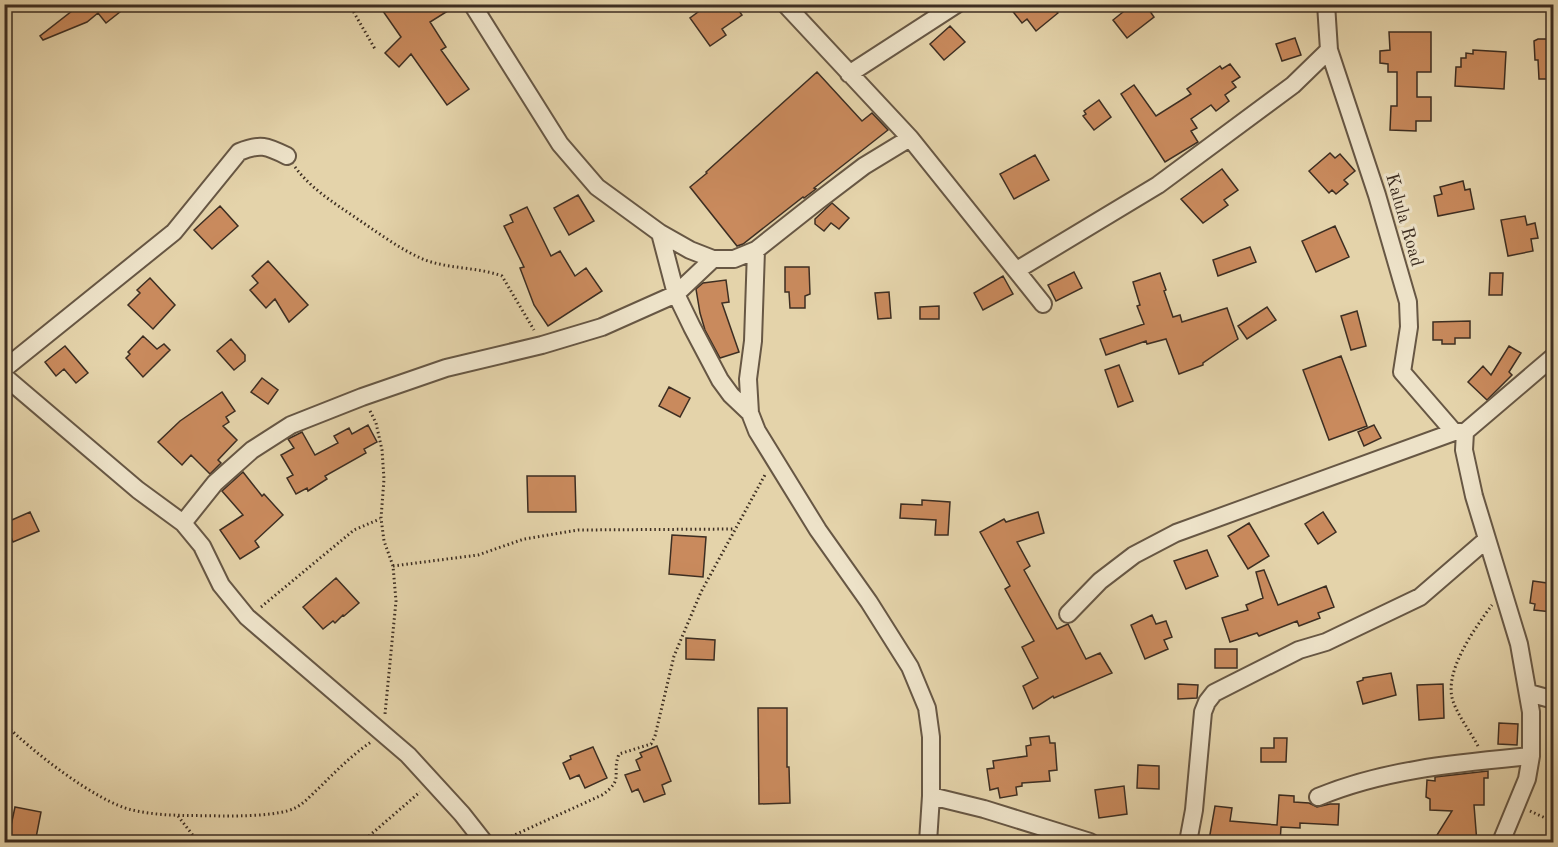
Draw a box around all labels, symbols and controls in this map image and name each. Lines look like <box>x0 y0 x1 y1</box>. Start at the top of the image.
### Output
street label: Kalula Road <box>1382 171 1426 269</box>

